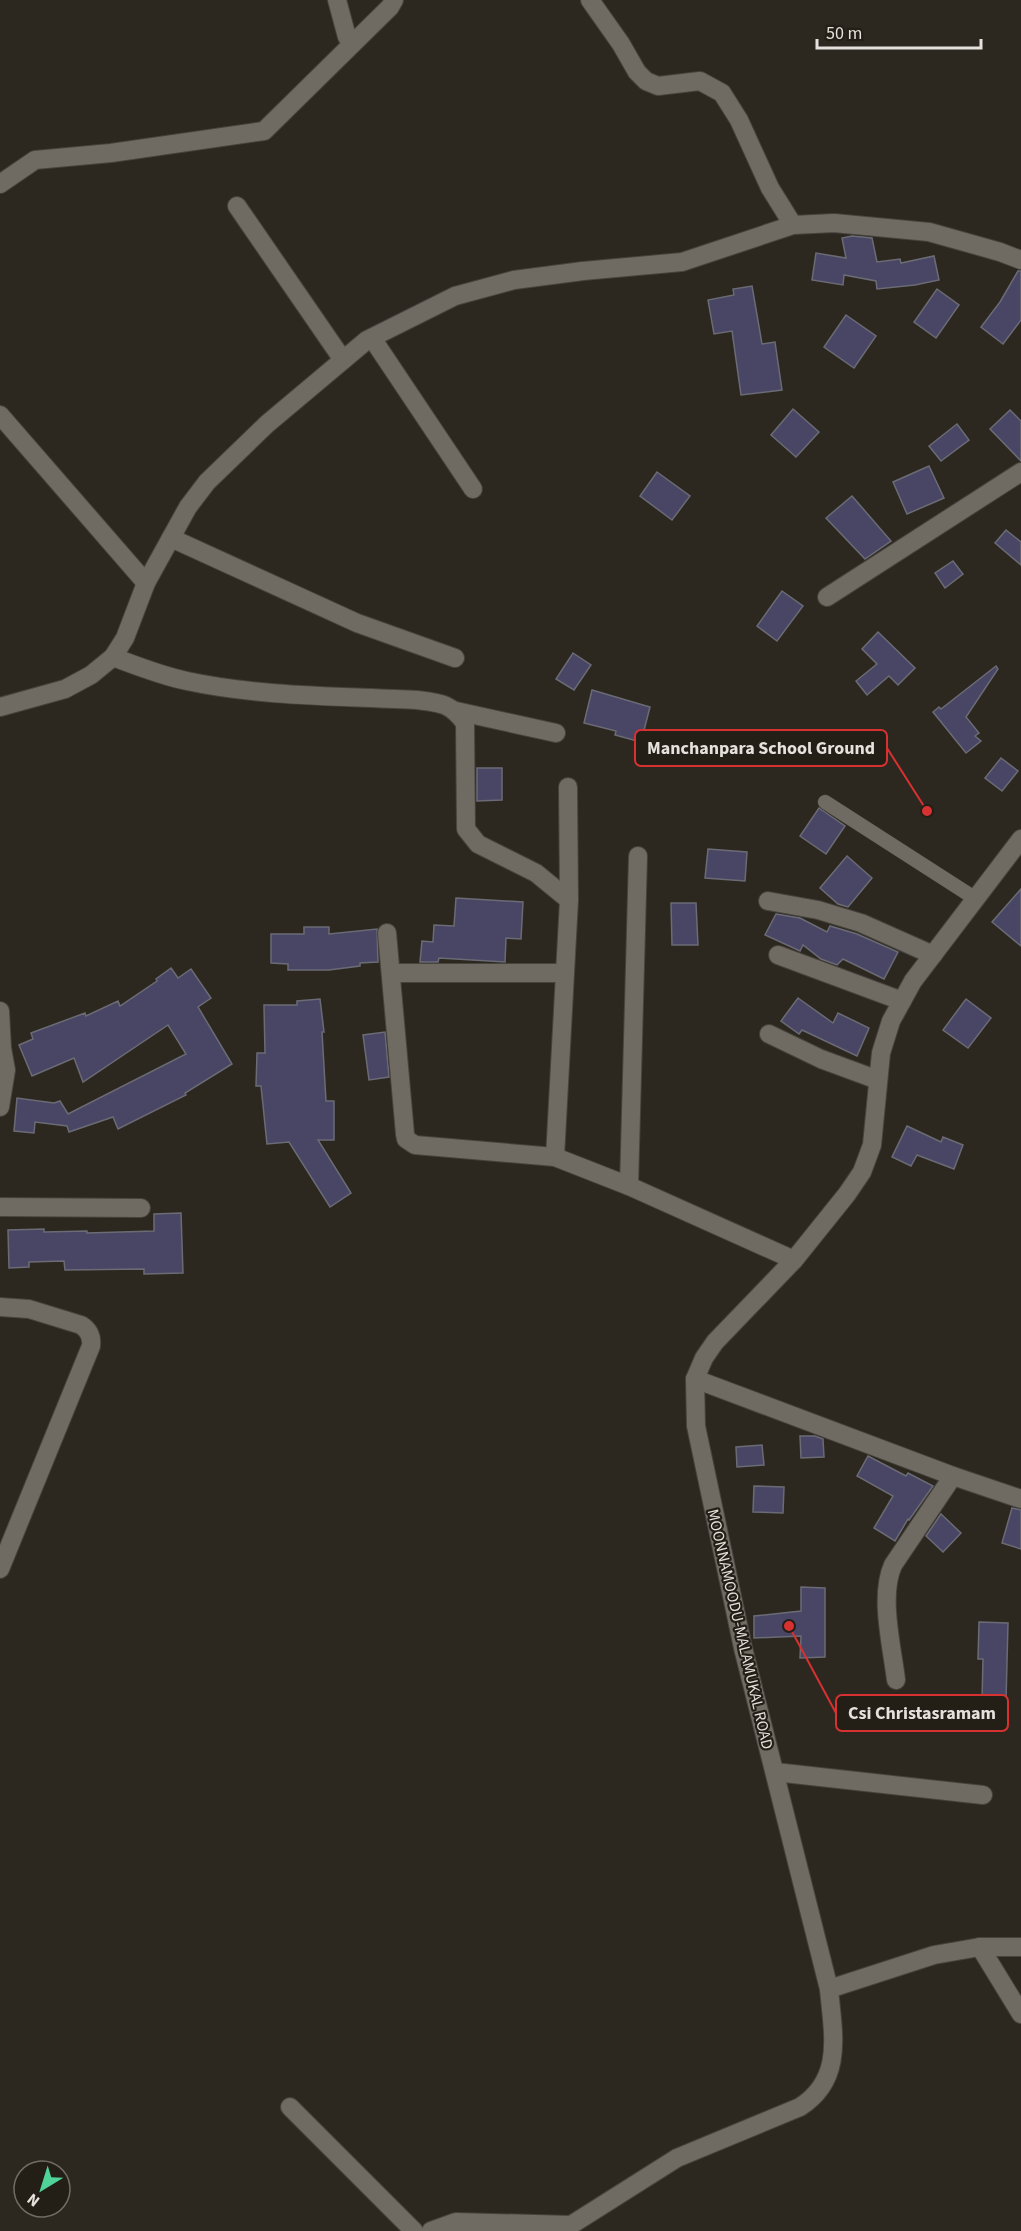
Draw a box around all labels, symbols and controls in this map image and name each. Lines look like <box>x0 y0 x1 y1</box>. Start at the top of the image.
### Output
scale bar <box>817 12 980 50</box>
text: 50 m <box>826 21 862 46</box>
callout: Manchanpara School Ground <box>635 730 887 766</box>
text: Manchanpara School Ground <box>647 736 875 761</box>
street label: MOONNAMOODU-MALAMUKAL ROAD <box>702 1507 778 1752</box>
callout: Csi Christasramam <box>836 1695 1008 1731</box>
text: Csi Christasramam <box>848 1701 996 1726</box>
north arrow <box>12 2159 72 2219</box>
text: N <box>22 2188 44 2212</box>

